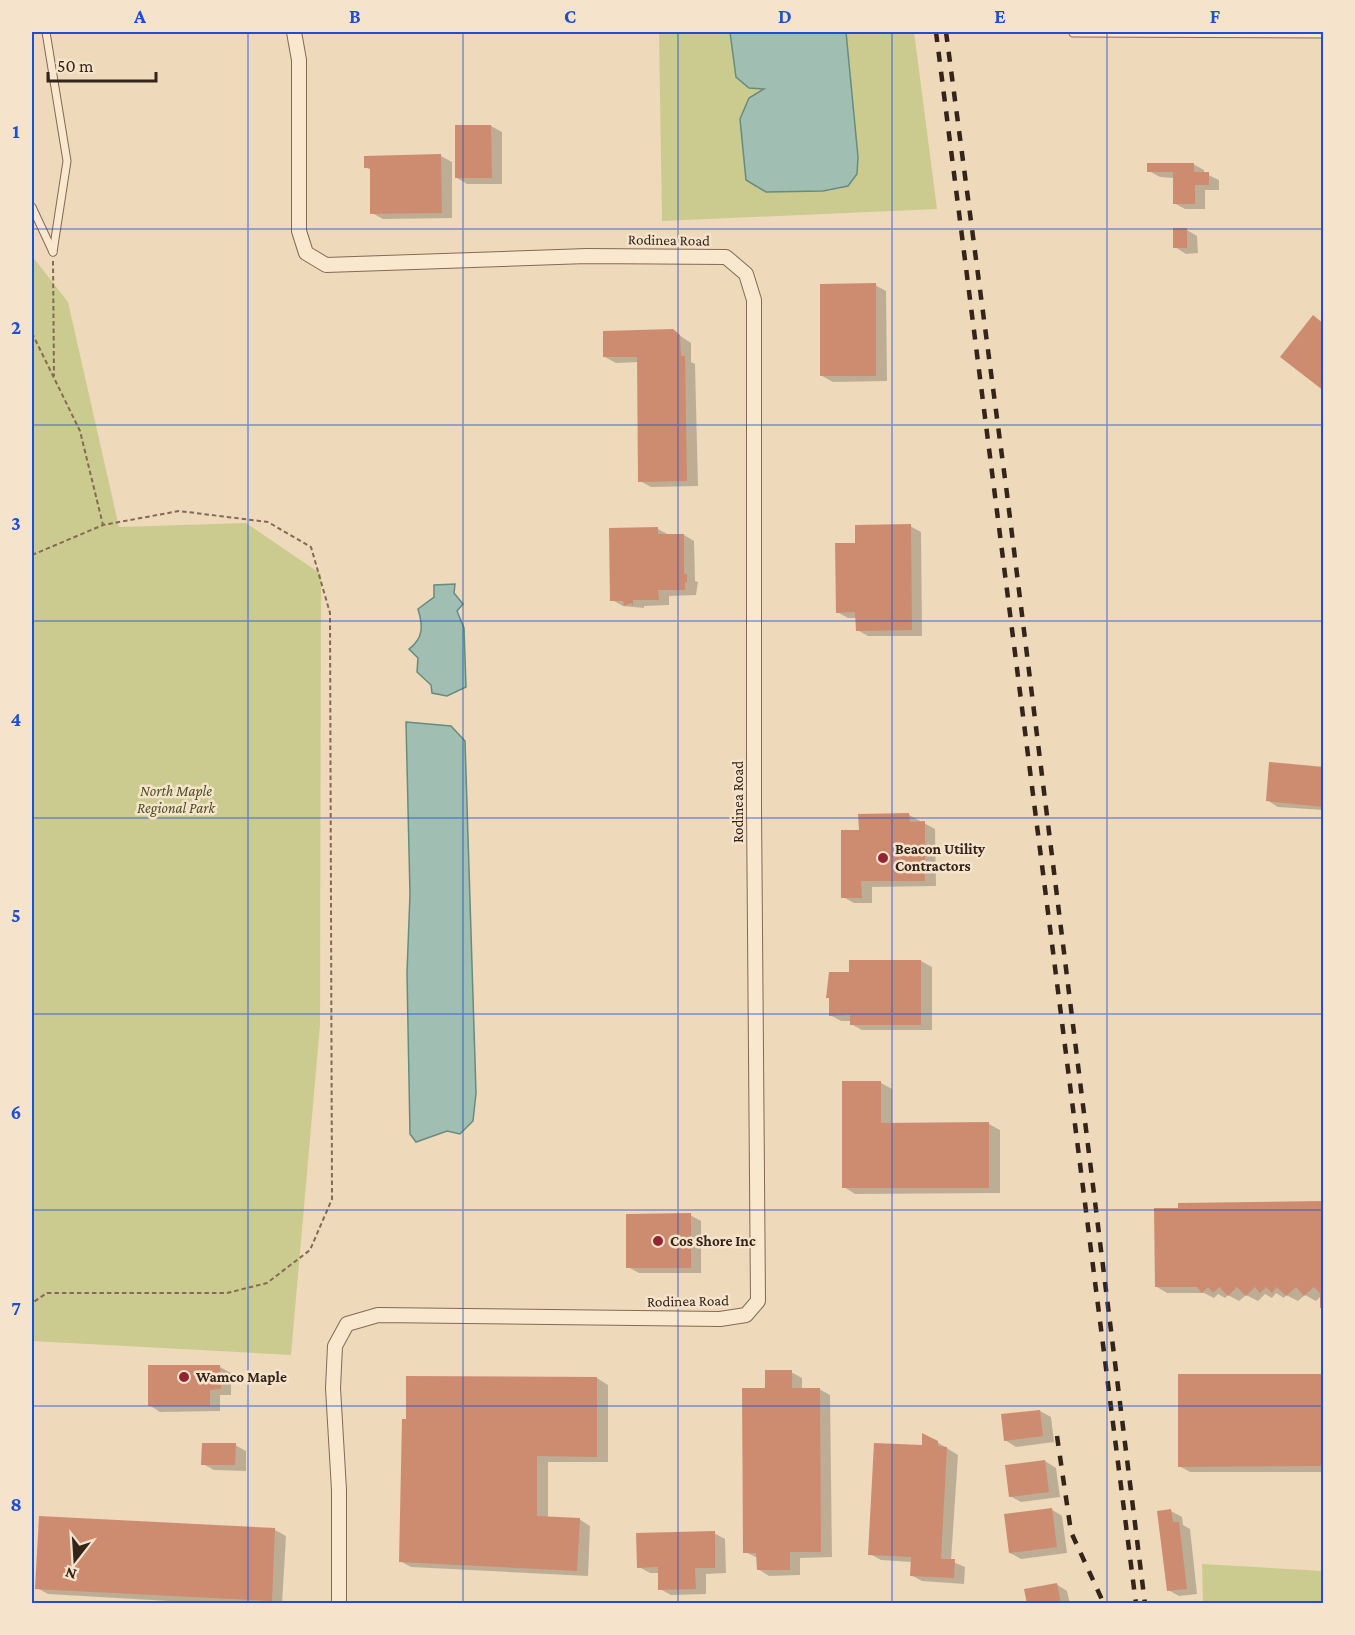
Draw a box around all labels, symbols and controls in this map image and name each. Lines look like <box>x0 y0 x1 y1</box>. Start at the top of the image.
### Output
text: A <box>133 5 147 27</box>
text: B <box>349 5 361 27</box>
text: C <box>564 5 576 27</box>
text: D <box>778 5 792 27</box>
text: E <box>994 5 1006 27</box>
text: F <box>1210 5 1221 27</box>
scale bar <box>48 45 156 83</box>
text: 50 m <box>57 56 94 76</box>
text: 1 <box>12 120 20 142</box>
street label: Rodinea Road <box>628 231 710 249</box>
text: 2 <box>11 316 21 338</box>
text: 3 <box>11 512 21 534</box>
text: 4 <box>11 708 22 730</box>
street label: Rodinea Road <box>730 761 746 843</box>
park label: North Maple Regional Park <box>137 783 216 817</box>
place label: Beacon Utility Contractors <box>895 841 986 874</box>
marker: Beacon Utility Contractors <box>876 851 890 865</box>
text: 5 <box>11 904 21 926</box>
text: 6 <box>11 1101 21 1123</box>
place label: Cos Shore Inc <box>670 1233 756 1249</box>
marker: Cos Shore Inc <box>651 1234 665 1248</box>
street label: Rodinea Road <box>647 1292 729 1310</box>
text: 7 <box>11 1297 21 1319</box>
place label: Wamco Maple <box>195 1369 287 1385</box>
marker: Wamco Maple <box>177 1370 191 1384</box>
text: 8 <box>10 1493 22 1515</box>
north arrow <box>45 1530 105 1590</box>
text: N <box>63 1564 78 1584</box>

